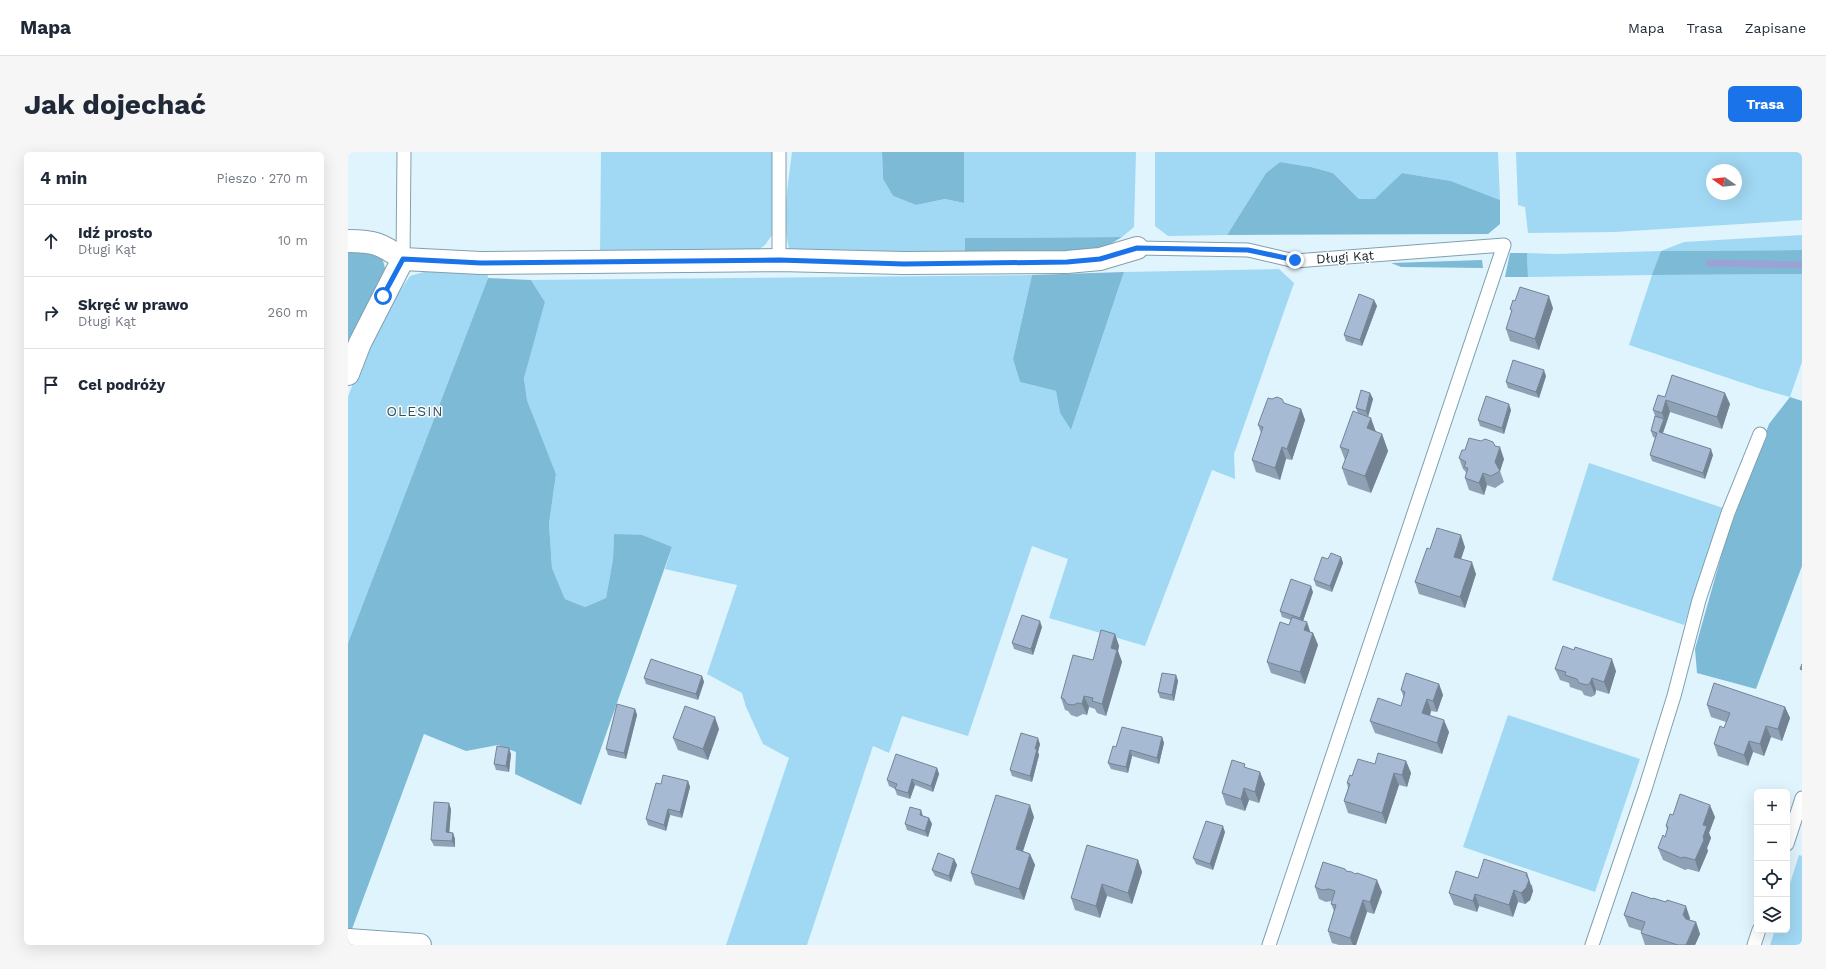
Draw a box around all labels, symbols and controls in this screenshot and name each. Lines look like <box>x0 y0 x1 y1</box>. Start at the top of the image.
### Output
text: Mapa <box>20 16 71 39</box>
text: Mapa <box>1628 20 1664 36</box>
text: Trasa <box>1686 20 1723 36</box>
text: Zapisane <box>1745 20 1806 36</box>
button: Trasa <box>1728 86 1802 122</box>
text: Jak dojechać <box>24 88 206 121</box>
north arrow <box>1706 164 1742 200</box>
text: 4 min <box>40 168 87 188</box>
text: Pieszo · 270 m <box>217 171 308 186</box>
text: Idź prosto <box>78 224 152 242</box>
icon: ahead <box>40 230 62 252</box>
text: 10 m <box>278 233 308 248</box>
text: Długi Kąt <box>78 242 136 257</box>
street label: Długi Kąt <box>1316 247 1375 267</box>
route end <box>1286 251 1304 269</box>
route start <box>374 287 392 305</box>
text: Skręć w prawo <box>78 296 188 314</box>
icon: right <box>40 302 62 324</box>
text: 260 m <box>268 305 308 320</box>
text: Długi Kąt <box>78 314 136 329</box>
icon: arrive <box>40 374 62 396</box>
text: Cel podróży <box>78 376 165 394</box>
district label: OLESIN <box>386 403 444 419</box>
map controls <box>1754 789 1790 933</box>
button: + <box>1754 789 1790 825</box>
button: − <box>1754 825 1790 861</box>
button: locate <box>1754 861 1790 897</box>
button: layers <box>1754 897 1790 933</box>

